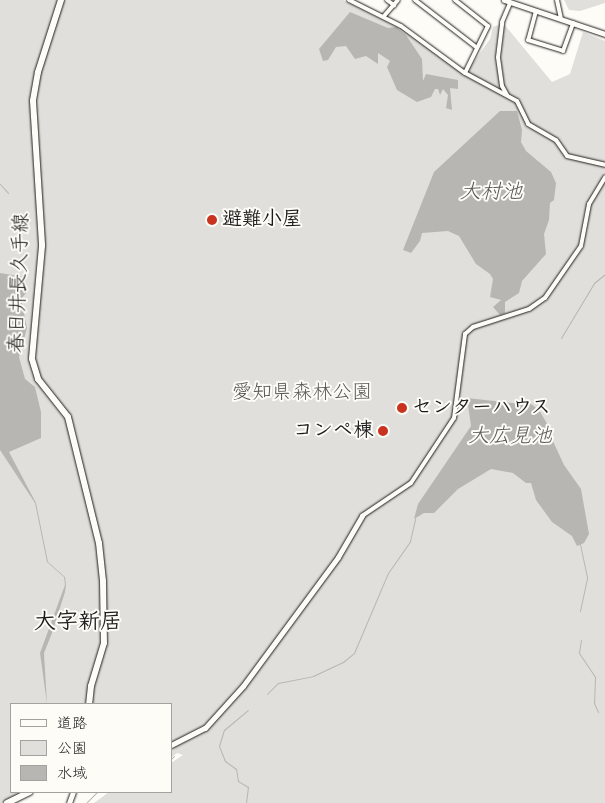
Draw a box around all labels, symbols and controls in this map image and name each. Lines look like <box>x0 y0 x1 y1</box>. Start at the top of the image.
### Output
water label: 大村池 <box>460 180 522 206</box>
place label: 避難小屋 <box>222 208 302 232</box>
street label: 春日井長久手線 <box>6 213 34 353</box>
marker: 避難小屋 <box>206 214 218 226</box>
park label: 愛知県森林公園 <box>232 381 372 405</box>
place label: センターハウス <box>412 396 552 420</box>
marker: センターハウス <box>396 402 408 414</box>
place label: コンペ棟 <box>293 419 373 443</box>
water label: 大広見池 <box>468 424 552 450</box>
marker: コンペ棟 <box>377 425 389 437</box>
district label: 大字新居 <box>34 611 122 637</box>
legend <box>10 703 172 793</box>
text: 道路 <box>57 713 87 735</box>
text: 公園 <box>57 738 87 760</box>
text: 水域 <box>57 763 87 785</box>

